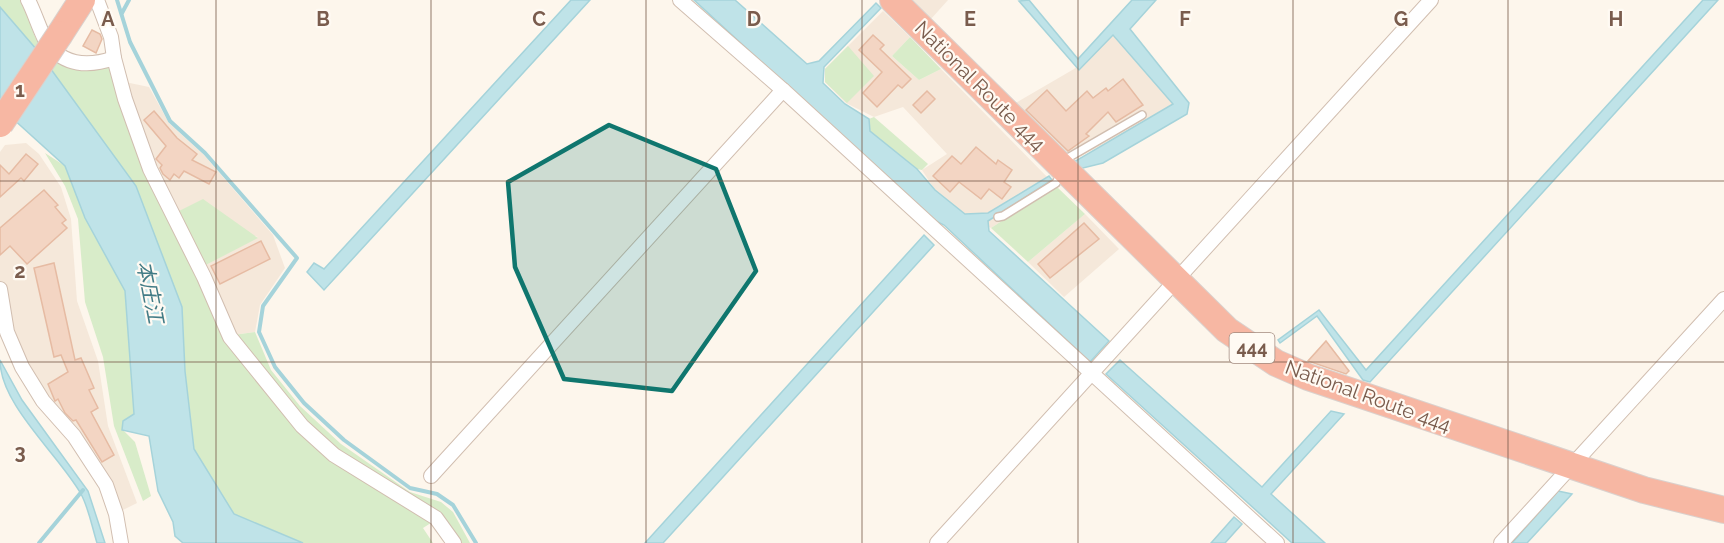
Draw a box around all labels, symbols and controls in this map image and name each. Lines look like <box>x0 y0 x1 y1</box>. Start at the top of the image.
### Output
text: A <box>101 7 115 31</box>
text: B <box>316 7 330 31</box>
text: C <box>532 7 546 31</box>
text: D <box>747 7 761 31</box>
text: E <box>964 7 976 31</box>
text: F <box>1179 7 1191 31</box>
text: G <box>1394 7 1408 31</box>
text: H <box>1609 7 1623 31</box>
street label: National Route 444 <box>910 16 1050 156</box>
text: 1 <box>15 78 25 102</box>
text: 2 <box>14 259 26 283</box>
water label: 本庄江 <box>132 259 169 327</box>
road number: 444 <box>1230 333 1274 363</box>
street label: National Route 444 <box>1282 355 1454 437</box>
text: 3 <box>14 440 26 464</box>

